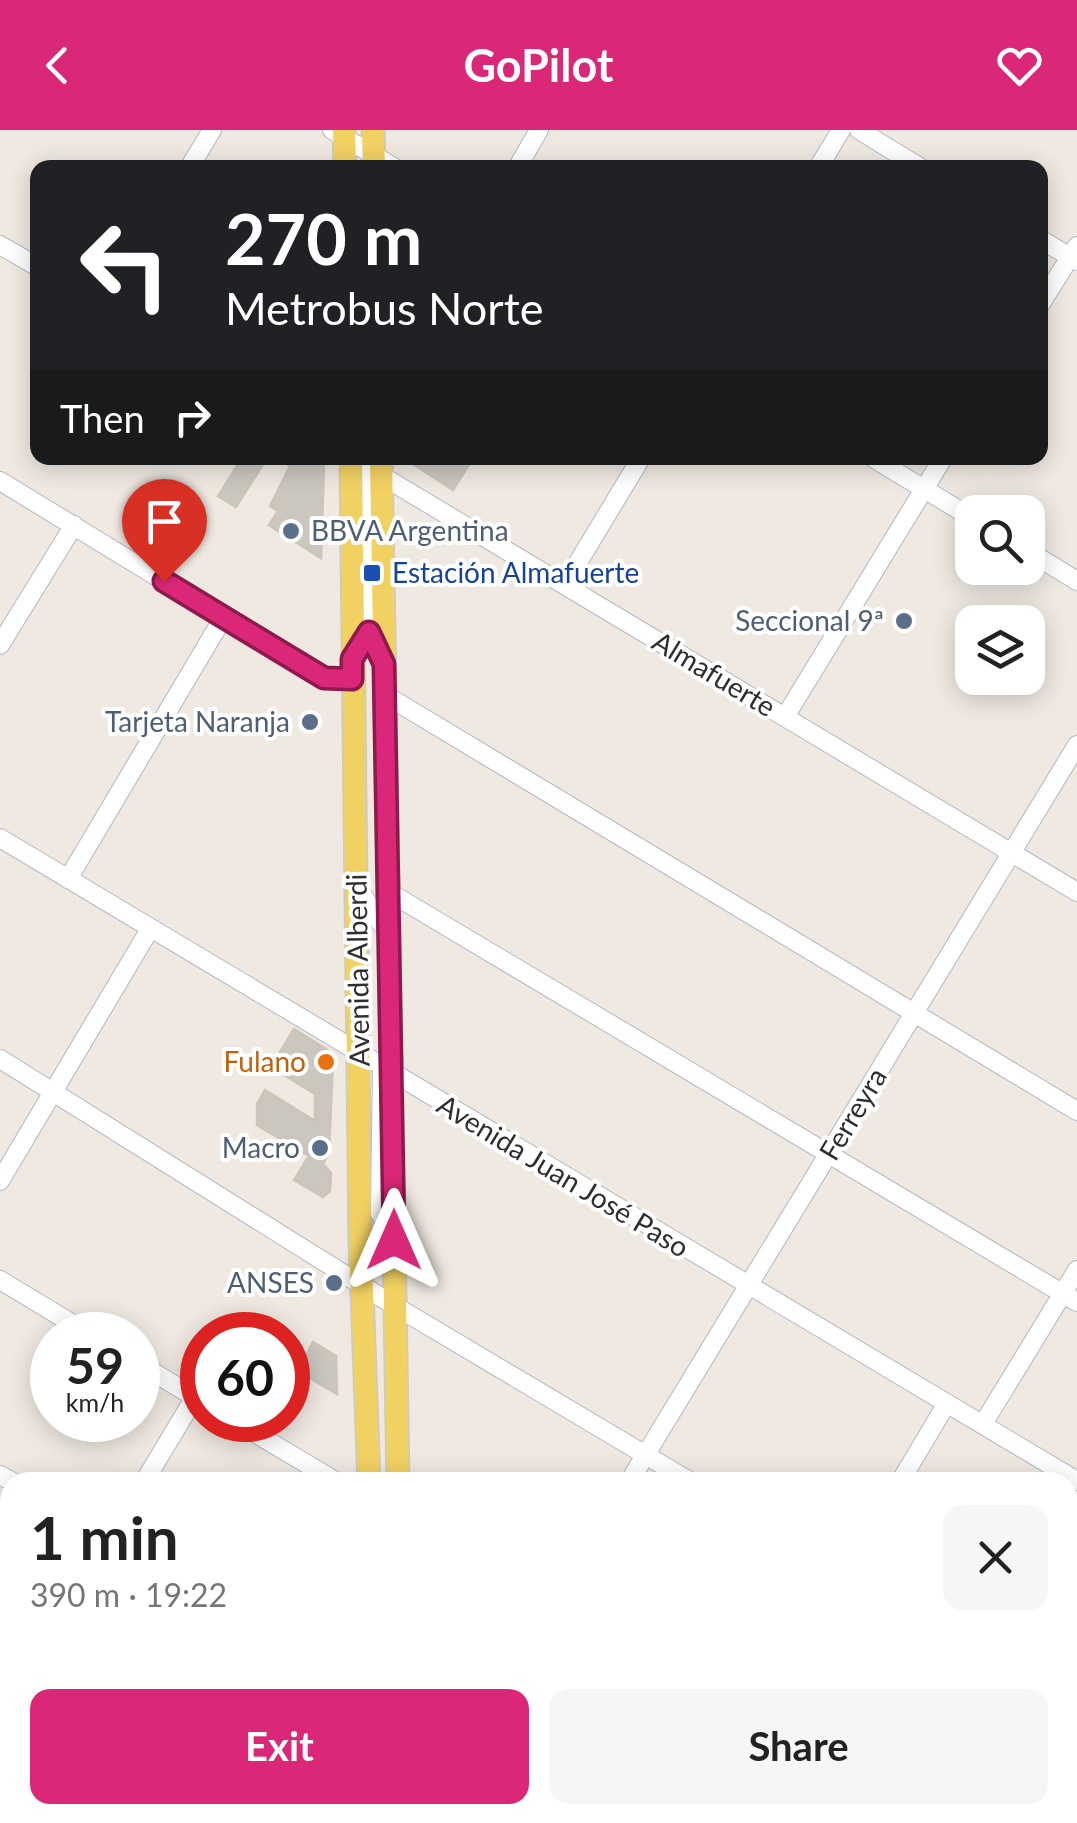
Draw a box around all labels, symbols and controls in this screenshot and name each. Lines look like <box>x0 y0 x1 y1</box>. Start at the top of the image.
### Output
icon: back <box>30 38 85 93</box>
text: GoPilot <box>463 38 614 92</box>
icon: heart <box>992 38 1047 93</box>
text: 270 m <box>225 196 422 280</box>
icon: left <box>60 200 190 330</box>
text: Metrobus Norte <box>225 281 543 335</box>
icon: right <box>165 390 220 445</box>
text: Then <box>60 395 145 441</box>
pin <box>122 479 207 582</box>
icon: arrive <box>137 494 192 549</box>
map controls <box>955 495 1045 695</box>
button: search <box>955 495 1045 585</box>
place label: BBVA Argentina <box>311 513 509 547</box>
marker: BBVA Argentina <box>280 520 302 542</box>
place label: Estación Almafuerte <box>392 555 639 589</box>
marker: Estación Almafuerte <box>361 562 383 584</box>
place label: Seccional 9ª <box>735 603 884 637</box>
button: layers <box>955 605 1045 695</box>
marker: Seccional 9ª <box>893 610 915 632</box>
street label: Almafuerte <box>647 623 782 723</box>
place label: Tarjeta Naranja <box>105 704 290 738</box>
marker: Tarjeta Naranja <box>299 711 321 733</box>
street label: Avenida Alberdi <box>338 873 376 1067</box>
place label: Fulano <box>224 1044 306 1078</box>
marker: Fulano <box>315 1051 337 1073</box>
street label: Ferreyra <box>811 1061 893 1166</box>
street label: Avenida Juan José Paso <box>432 1087 695 1264</box>
place label: Macro <box>222 1130 300 1164</box>
marker: Macro <box>309 1137 331 1159</box>
position arrow <box>342 1188 446 1292</box>
place label: ANSES <box>227 1265 314 1299</box>
marker: ANSES <box>323 1272 345 1294</box>
speed limit sign: 60 <box>180 1312 310 1442</box>
text: 59 <box>66 1335 124 1395</box>
text: km/h <box>66 1387 124 1417</box>
text: 1 min <box>30 1501 179 1573</box>
button: close <box>943 1505 1048 1610</box>
text: 390 m · 19:22 <box>30 1575 227 1614</box>
button: Exit <box>30 1689 529 1804</box>
button: Share <box>549 1689 1048 1804</box>

